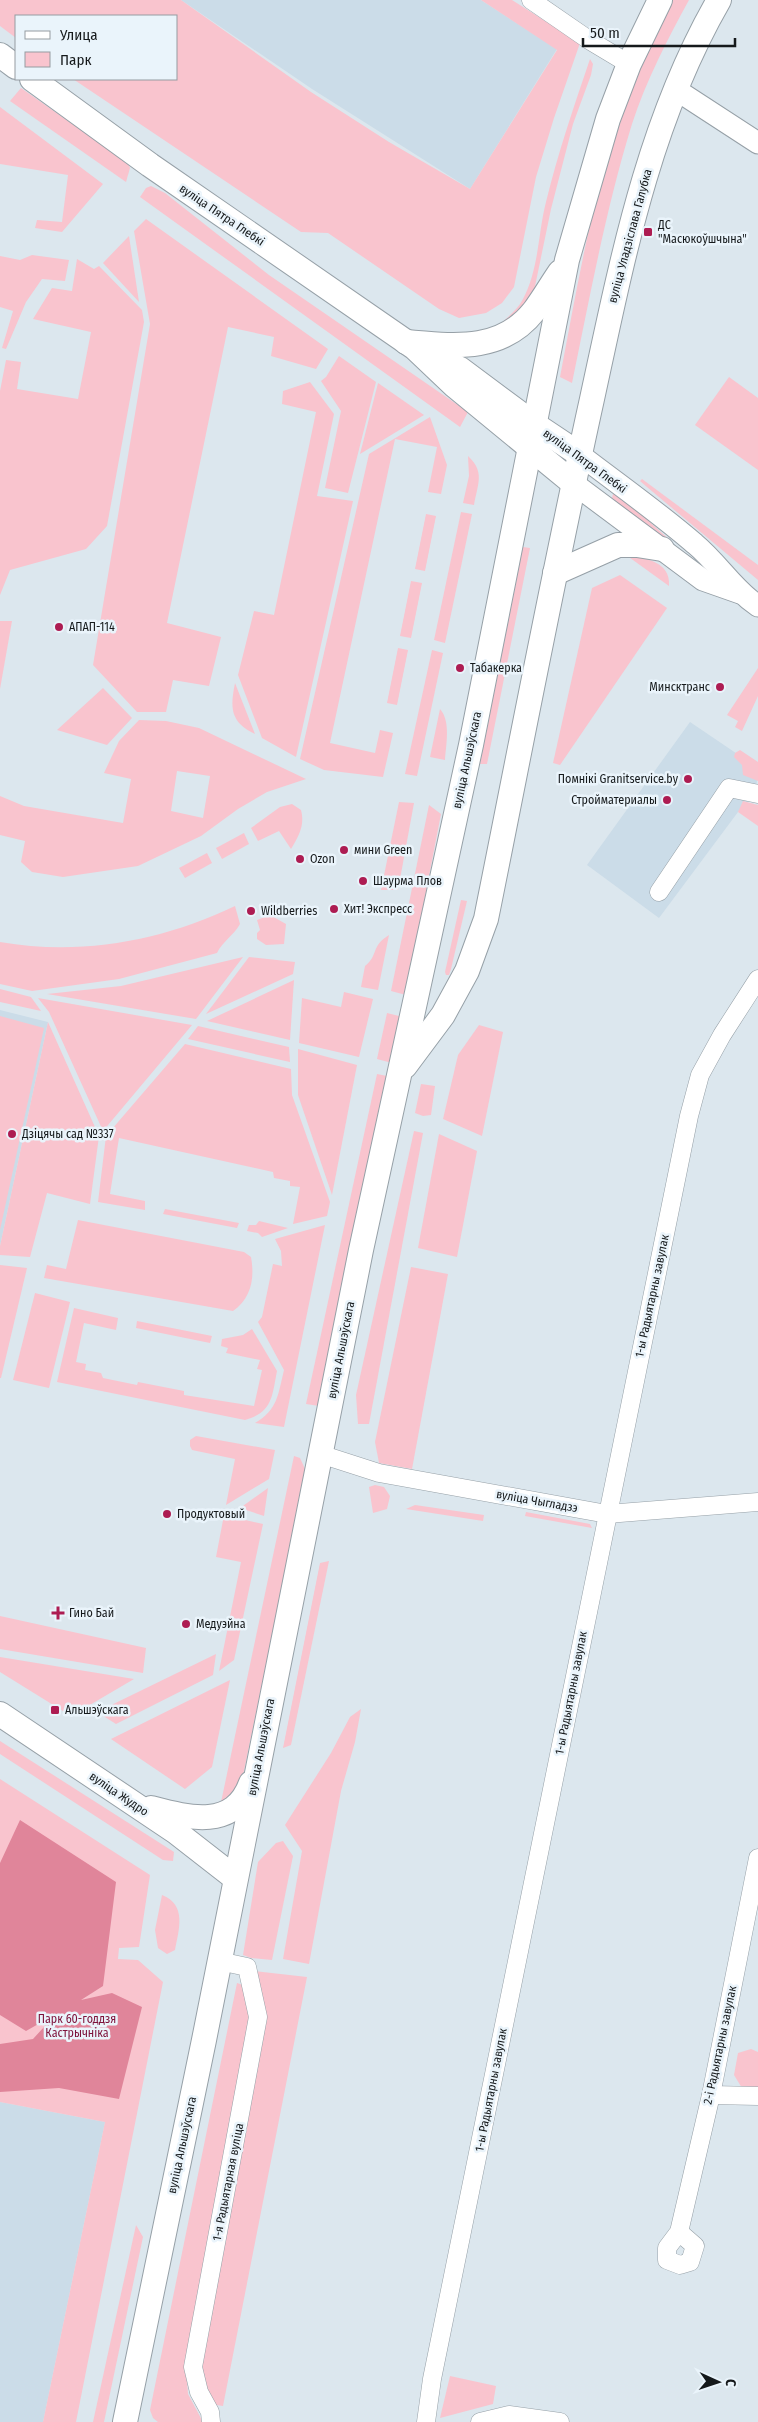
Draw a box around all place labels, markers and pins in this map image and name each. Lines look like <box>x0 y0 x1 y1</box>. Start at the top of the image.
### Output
place label: ДС "Масюкоўшчына" <box>657 218 747 246</box>
marker: ДС "Масюкоўшчына" <box>642 226 654 238</box>
place label: АПАП-114 <box>69 620 115 634</box>
marker: АПАП-114 <box>53 621 65 633</box>
place label: Табакерка <box>470 661 522 675</box>
marker: Табакерка <box>454 662 466 674</box>
place label: Минсктранс <box>649 680 710 694</box>
marker: Минсктранс <box>714 681 726 693</box>
place label: Помнікі Granitservice.by <box>558 772 679 786</box>
marker: Помнікі Granitservice.by <box>682 773 694 785</box>
place label: Стройматериалы <box>571 793 657 807</box>
marker: Стройматериалы <box>661 794 673 806</box>
place label: мини Green <box>354 843 412 857</box>
marker: мини Green <box>338 844 350 856</box>
place label: Ozon <box>310 852 335 866</box>
marker: Ozon <box>294 853 306 865</box>
place label: Шаурма Плов <box>373 874 442 888</box>
marker: Шаурма Плов <box>357 875 369 887</box>
place label: Хит! Экспресс <box>344 902 412 916</box>
marker: Хит! Экспресс <box>328 903 340 915</box>
place label: Wildberries <box>261 904 317 918</box>
marker: Wildberries <box>245 905 257 917</box>
place label: Дзіцячы сад №337 <box>21 1127 114 1141</box>
marker: Дзіцячы сад №337 <box>6 1128 18 1140</box>
place label: Продуктовый <box>177 1507 245 1521</box>
marker: Продуктовый <box>161 1508 173 1520</box>
marker: Гино Бай <box>51 1606 65 1620</box>
place label: Гино Бай <box>69 1606 114 1620</box>
place label: Медуэйна <box>196 1617 246 1631</box>
marker: Медуэйна <box>180 1618 192 1630</box>
place label: Альшэўскага <box>65 1703 129 1717</box>
marker: Альшэўскага <box>49 1704 61 1716</box>

